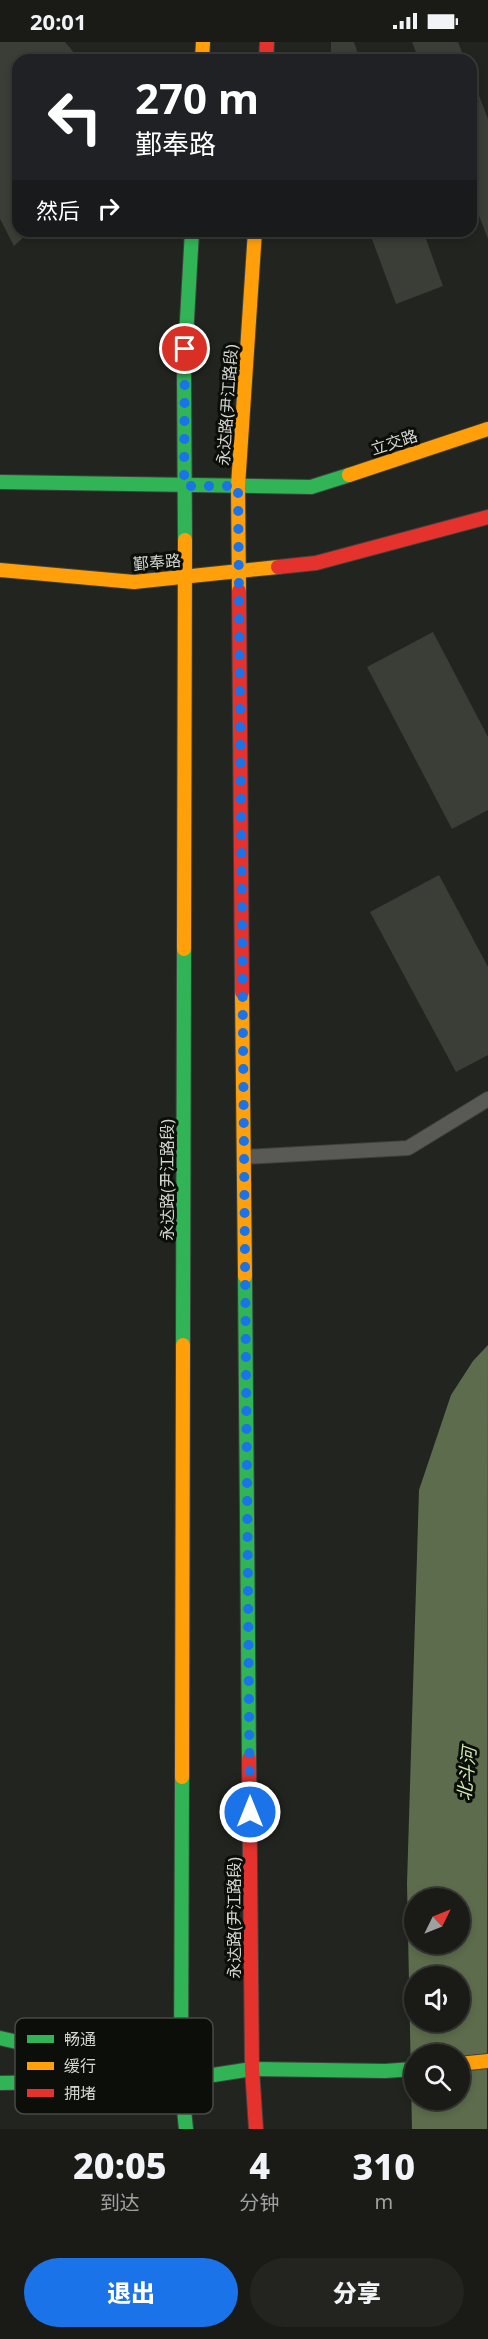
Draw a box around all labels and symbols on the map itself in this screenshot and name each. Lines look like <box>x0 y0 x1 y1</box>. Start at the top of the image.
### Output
pin <box>159 323 210 374</box>
street label: 永达路(尹江路段) <box>212 343 242 466</box>
street label: 立交路 <box>368 424 420 460</box>
street label: 鄞奉路 <box>132 549 182 575</box>
street label: 永达路(尹江路段) <box>156 1119 178 1241</box>
water label: 北斗河 <box>451 1743 481 1802</box>
position arrow <box>218 1780 282 1844</box>
street label: 永达路(尹江路段) <box>223 1857 245 1979</box>
north arrow <box>404 1888 470 1954</box>
legend <box>15 2018 213 2114</box>
text: 畅通 <box>64 2028 96 2050</box>
text: 缓行 <box>64 2055 96 2077</box>
text: 拥堵 <box>64 2082 96 2104</box>

